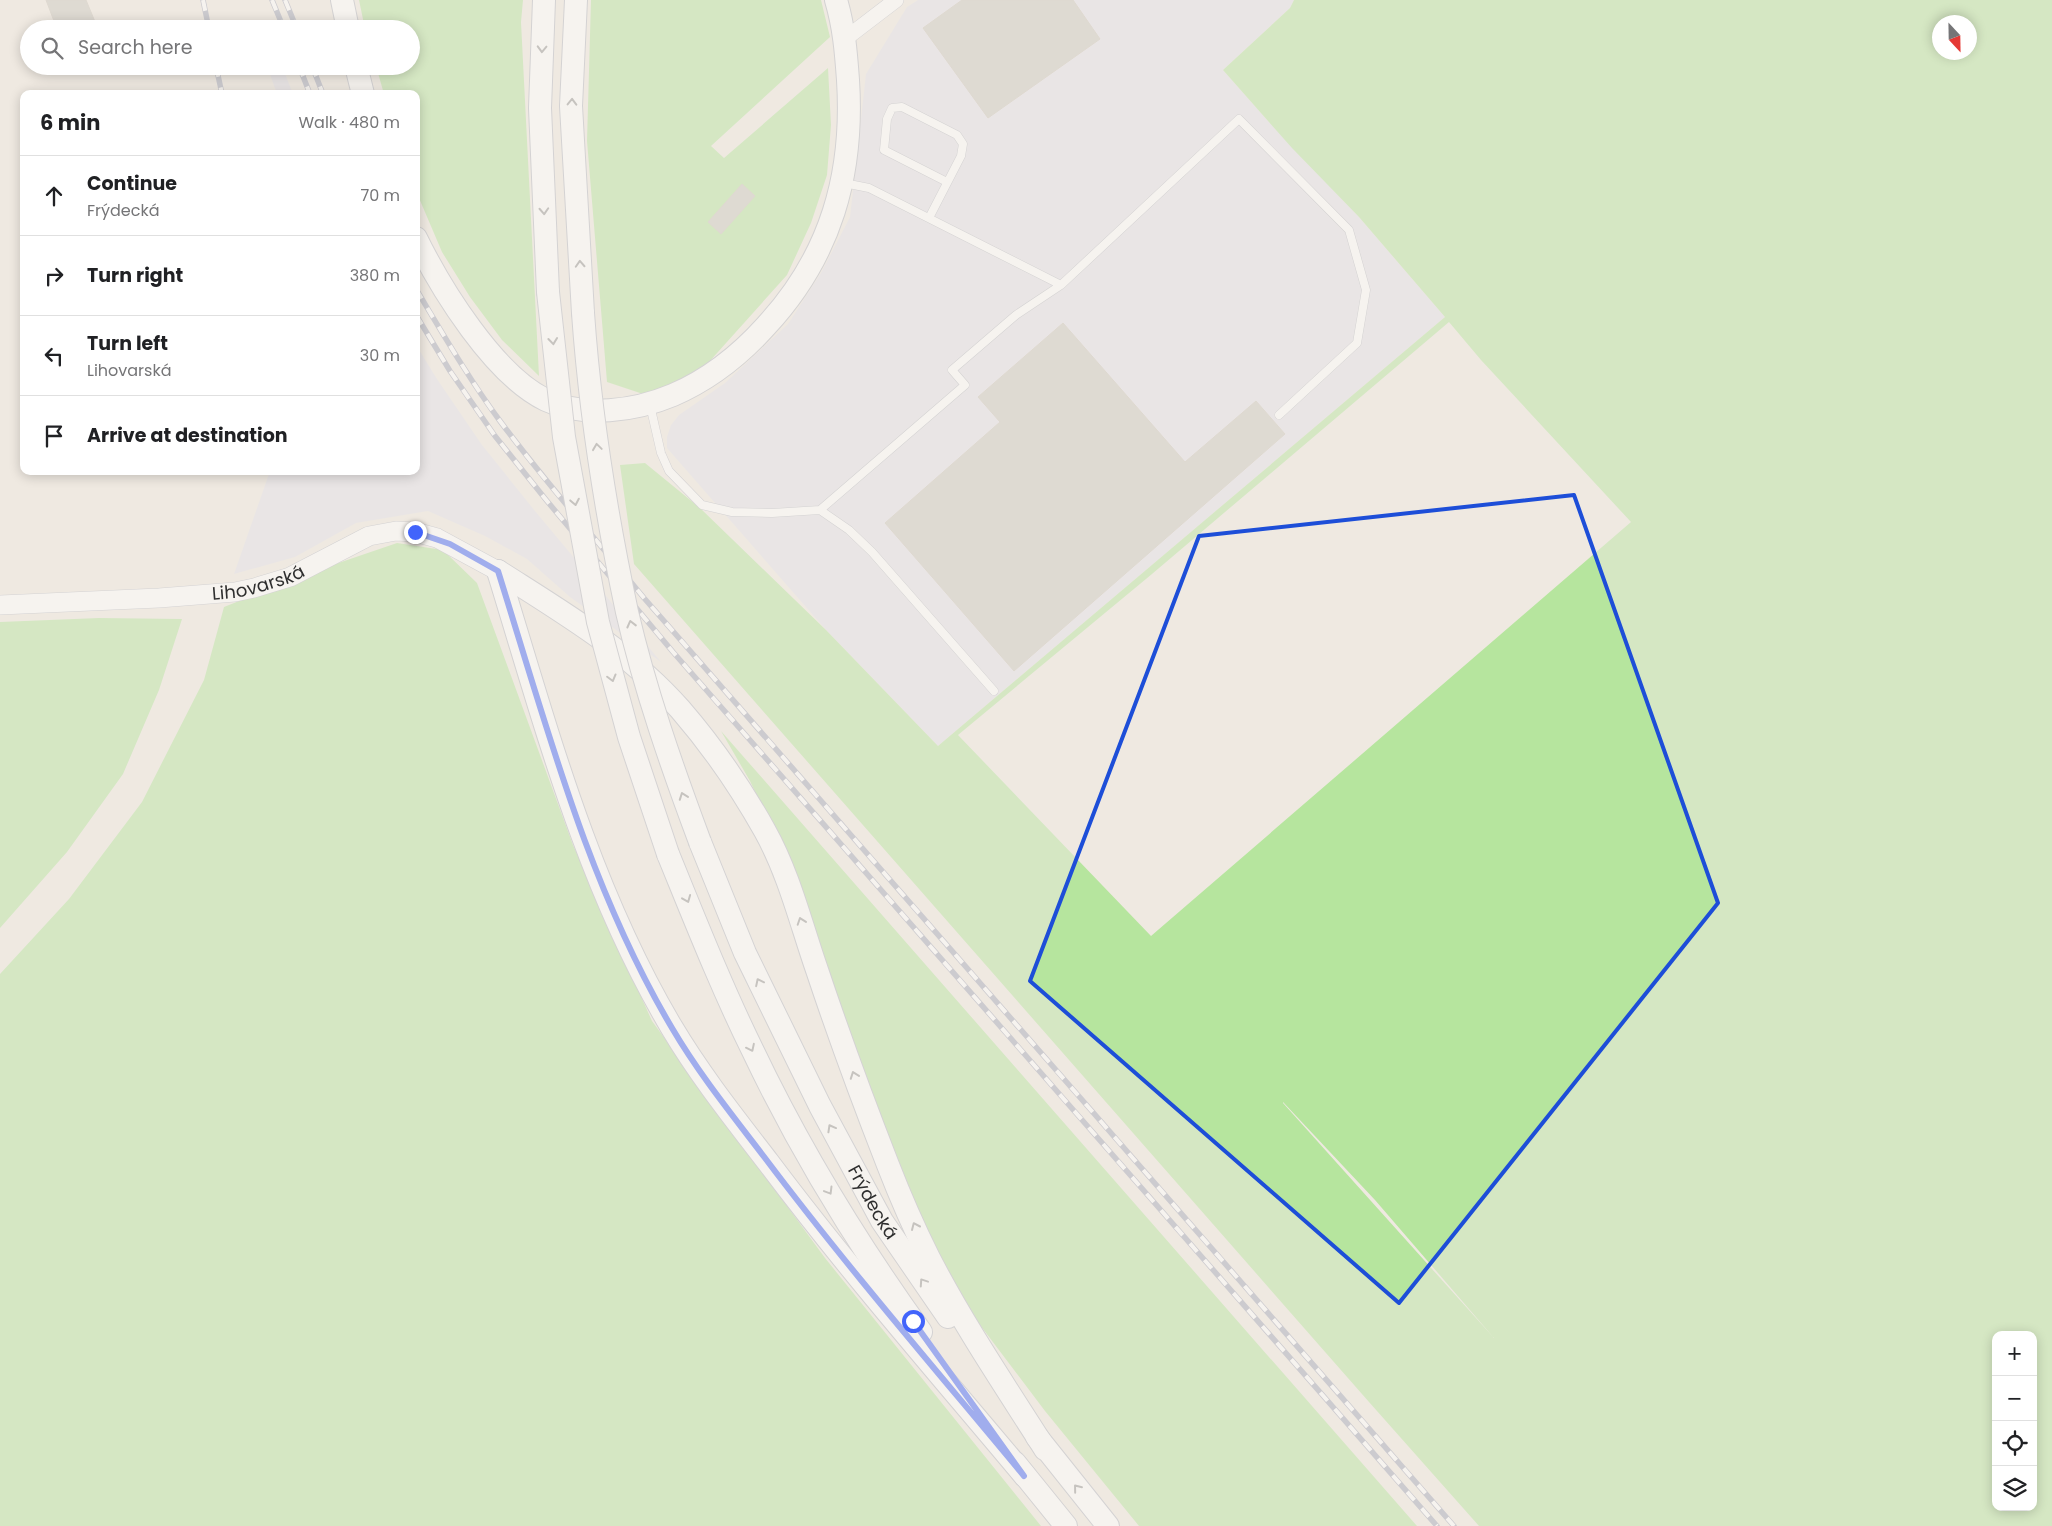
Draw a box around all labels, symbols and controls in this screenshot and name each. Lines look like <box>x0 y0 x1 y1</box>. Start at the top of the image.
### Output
north arrow <box>1932 15 1977 60</box>
search box <box>20 20 420 75</box>
icon: search <box>38 34 66 62</box>
text: Search here <box>78 34 192 61</box>
one-way arrow <box>536 45 547 53</box>
one-way arrow <box>567 98 577 106</box>
text: 6 min <box>40 108 100 137</box>
text: Walk · 480 m <box>298 111 400 134</box>
text: Continue <box>87 170 177 197</box>
icon: ahead <box>40 182 68 210</box>
text: 70 m <box>360 184 400 207</box>
text: Frýdecká <box>87 199 160 222</box>
one-way arrow <box>539 207 550 215</box>
one-way arrow <box>575 260 586 268</box>
icon: right <box>40 262 68 290</box>
text: Turn right <box>87 262 183 289</box>
text: 380 m <box>350 264 400 287</box>
text: Turn left <box>87 330 168 357</box>
one-way arrow <box>547 337 558 345</box>
icon: left <box>40 342 68 370</box>
text: 30 m <box>360 344 400 367</box>
text: Lihovarská <box>87 359 172 382</box>
icon: arrive <box>40 422 68 450</box>
text: Arrive at destination <box>87 422 288 449</box>
one-way arrow <box>593 443 603 452</box>
one-way arrow <box>569 497 579 506</box>
route end <box>404 521 427 544</box>
street label: Lihovarská <box>211 558 309 606</box>
one-way arrow <box>626 621 636 629</box>
one-way arrow <box>607 673 617 681</box>
one-way arrow <box>679 793 689 801</box>
one-way arrow <box>680 894 691 903</box>
one-way arrow <box>796 918 806 926</box>
one-way arrow <box>755 978 765 987</box>
one-way arrow <box>745 1043 755 1052</box>
one-way arrow <box>850 1071 861 1080</box>
one-way arrow <box>828 1124 838 1133</box>
street label: Frýdecká <box>842 1161 904 1244</box>
one-way arrow <box>822 1186 832 1195</box>
one-way arrow <box>910 1222 921 1231</box>
one-way arrow <box>920 1279 929 1288</box>
route start <box>902 1310 925 1333</box>
map controls <box>1992 1331 2037 1511</box>
button: + <box>1992 1331 2037 1376</box>
button: − <box>1992 1376 2037 1421</box>
button: locate <box>1992 1421 2037 1466</box>
button: layers <box>1992 1466 2037 1511</box>
one-way arrow <box>1074 1485 1083 1494</box>

